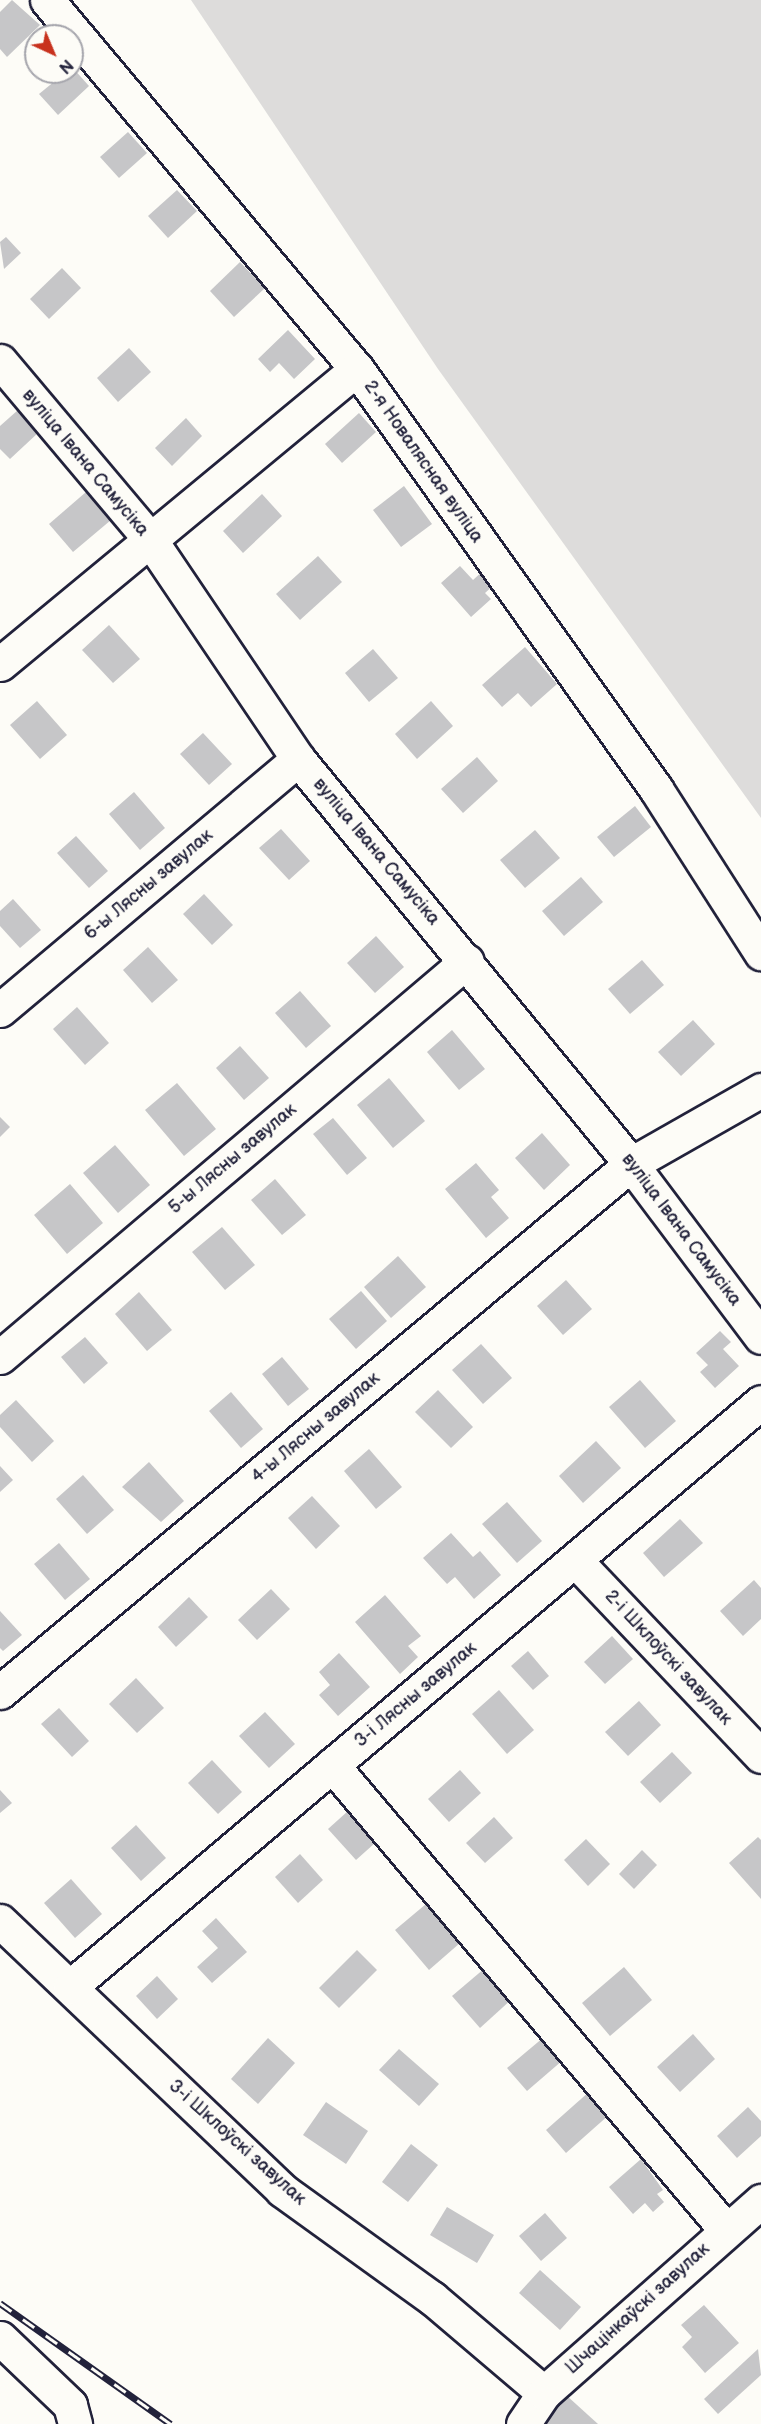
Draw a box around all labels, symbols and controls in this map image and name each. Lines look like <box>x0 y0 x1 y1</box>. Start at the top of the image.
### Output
north arrow <box>24 24 84 84</box>
text: N <box>55 55 76 77</box>
street label: 2-я Новалясная вуліца <box>359 377 487 547</box>
street label: вуліца Івана Самусіка <box>17 385 153 541</box>
street label: вуліца Івана Самусіка <box>308 774 444 930</box>
street label: 6-ы Лясны завулак <box>80 825 218 945</box>
street label: 5-ы Лясны завулак <box>165 1099 301 1219</box>
street label: вуліца Івана Самусіка <box>617 1149 745 1311</box>
street label: 4-ы Лясны завулак <box>247 1368 385 1488</box>
street label: 2-і Шклоўскі завулак <box>600 1586 736 1730</box>
street label: 3-і Лясны завулак <box>351 1638 481 1752</box>
street label: 3-і Шклоўскі завулак <box>164 2076 310 2210</box>
street label: Шчацінкаўскі завулак <box>562 2239 714 2379</box>

